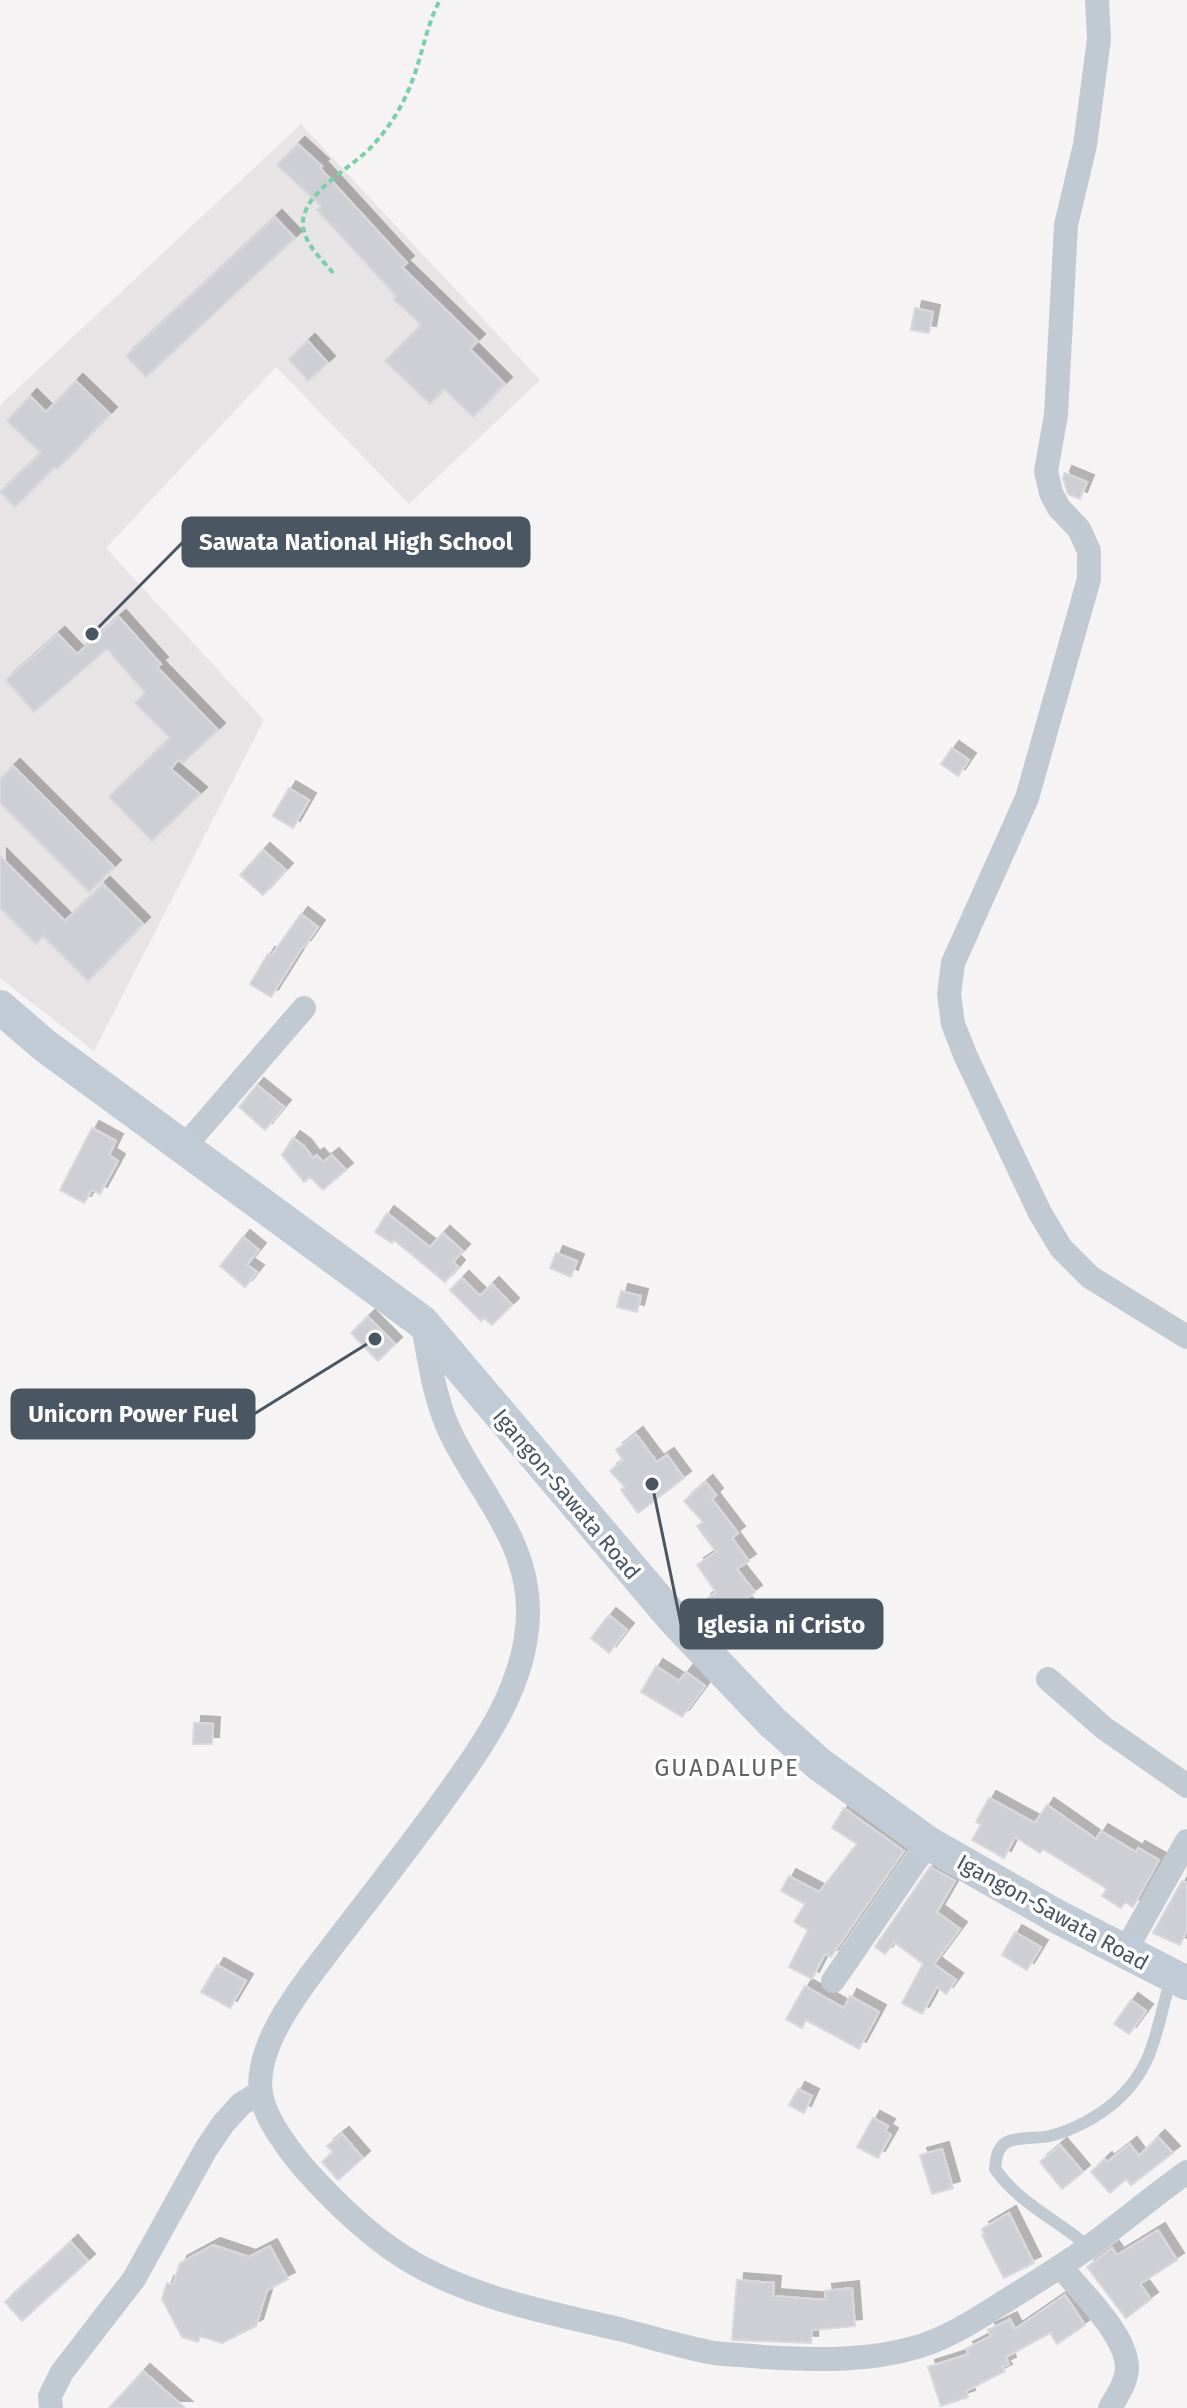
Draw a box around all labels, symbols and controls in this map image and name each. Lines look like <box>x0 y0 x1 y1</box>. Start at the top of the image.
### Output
callout: Sawata National High School <box>183 518 529 566</box>
text: Sawata National High School <box>199 528 514 556</box>
callout: Unicorn Power Fuel <box>12 1390 254 1438</box>
text: Unicorn Power Fuel <box>28 1400 239 1428</box>
street label: Igangon-Sawata Road <box>487 1403 646 1585</box>
callout: Iglesia ni Cristo <box>681 1600 882 1648</box>
text: Iglesia ni Cristo <box>697 1611 865 1639</box>
district label: GUADALUPE <box>654 1754 800 1782</box>
street label: Igangon-Sawata Road <box>952 1849 1153 1976</box>

